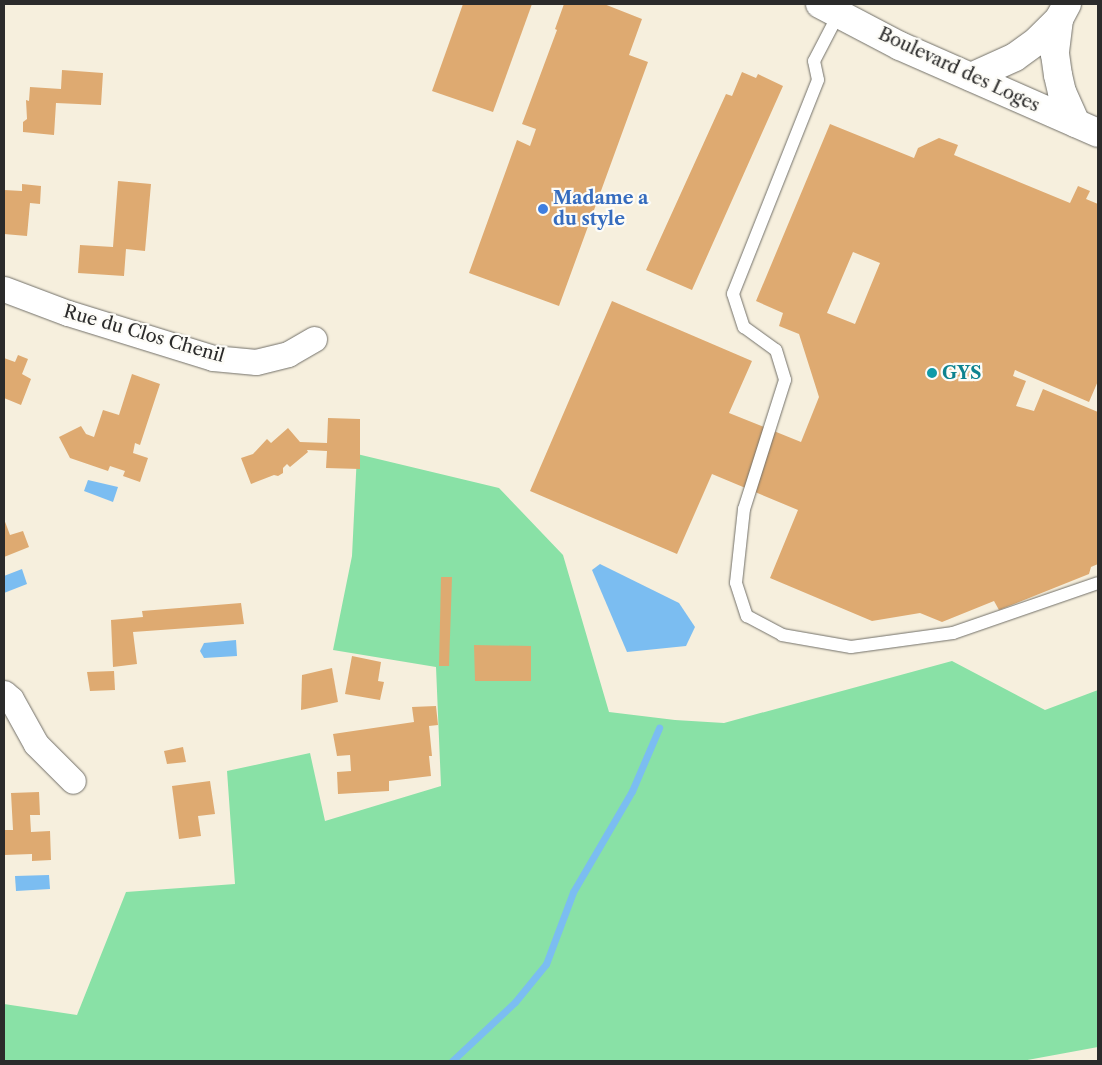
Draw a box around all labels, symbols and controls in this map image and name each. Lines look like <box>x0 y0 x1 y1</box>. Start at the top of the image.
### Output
street label: Boulevard des Loges <box>875 23 1043 117</box>
place label: Madame a du style <box>553 188 648 230</box>
marker: Madame a du style <box>537 203 549 215</box>
street label: Rue du Clos Chenil <box>61 301 227 367</box>
place label: GYS <box>942 362 982 384</box>
marker: GYS <box>926 367 938 379</box>

